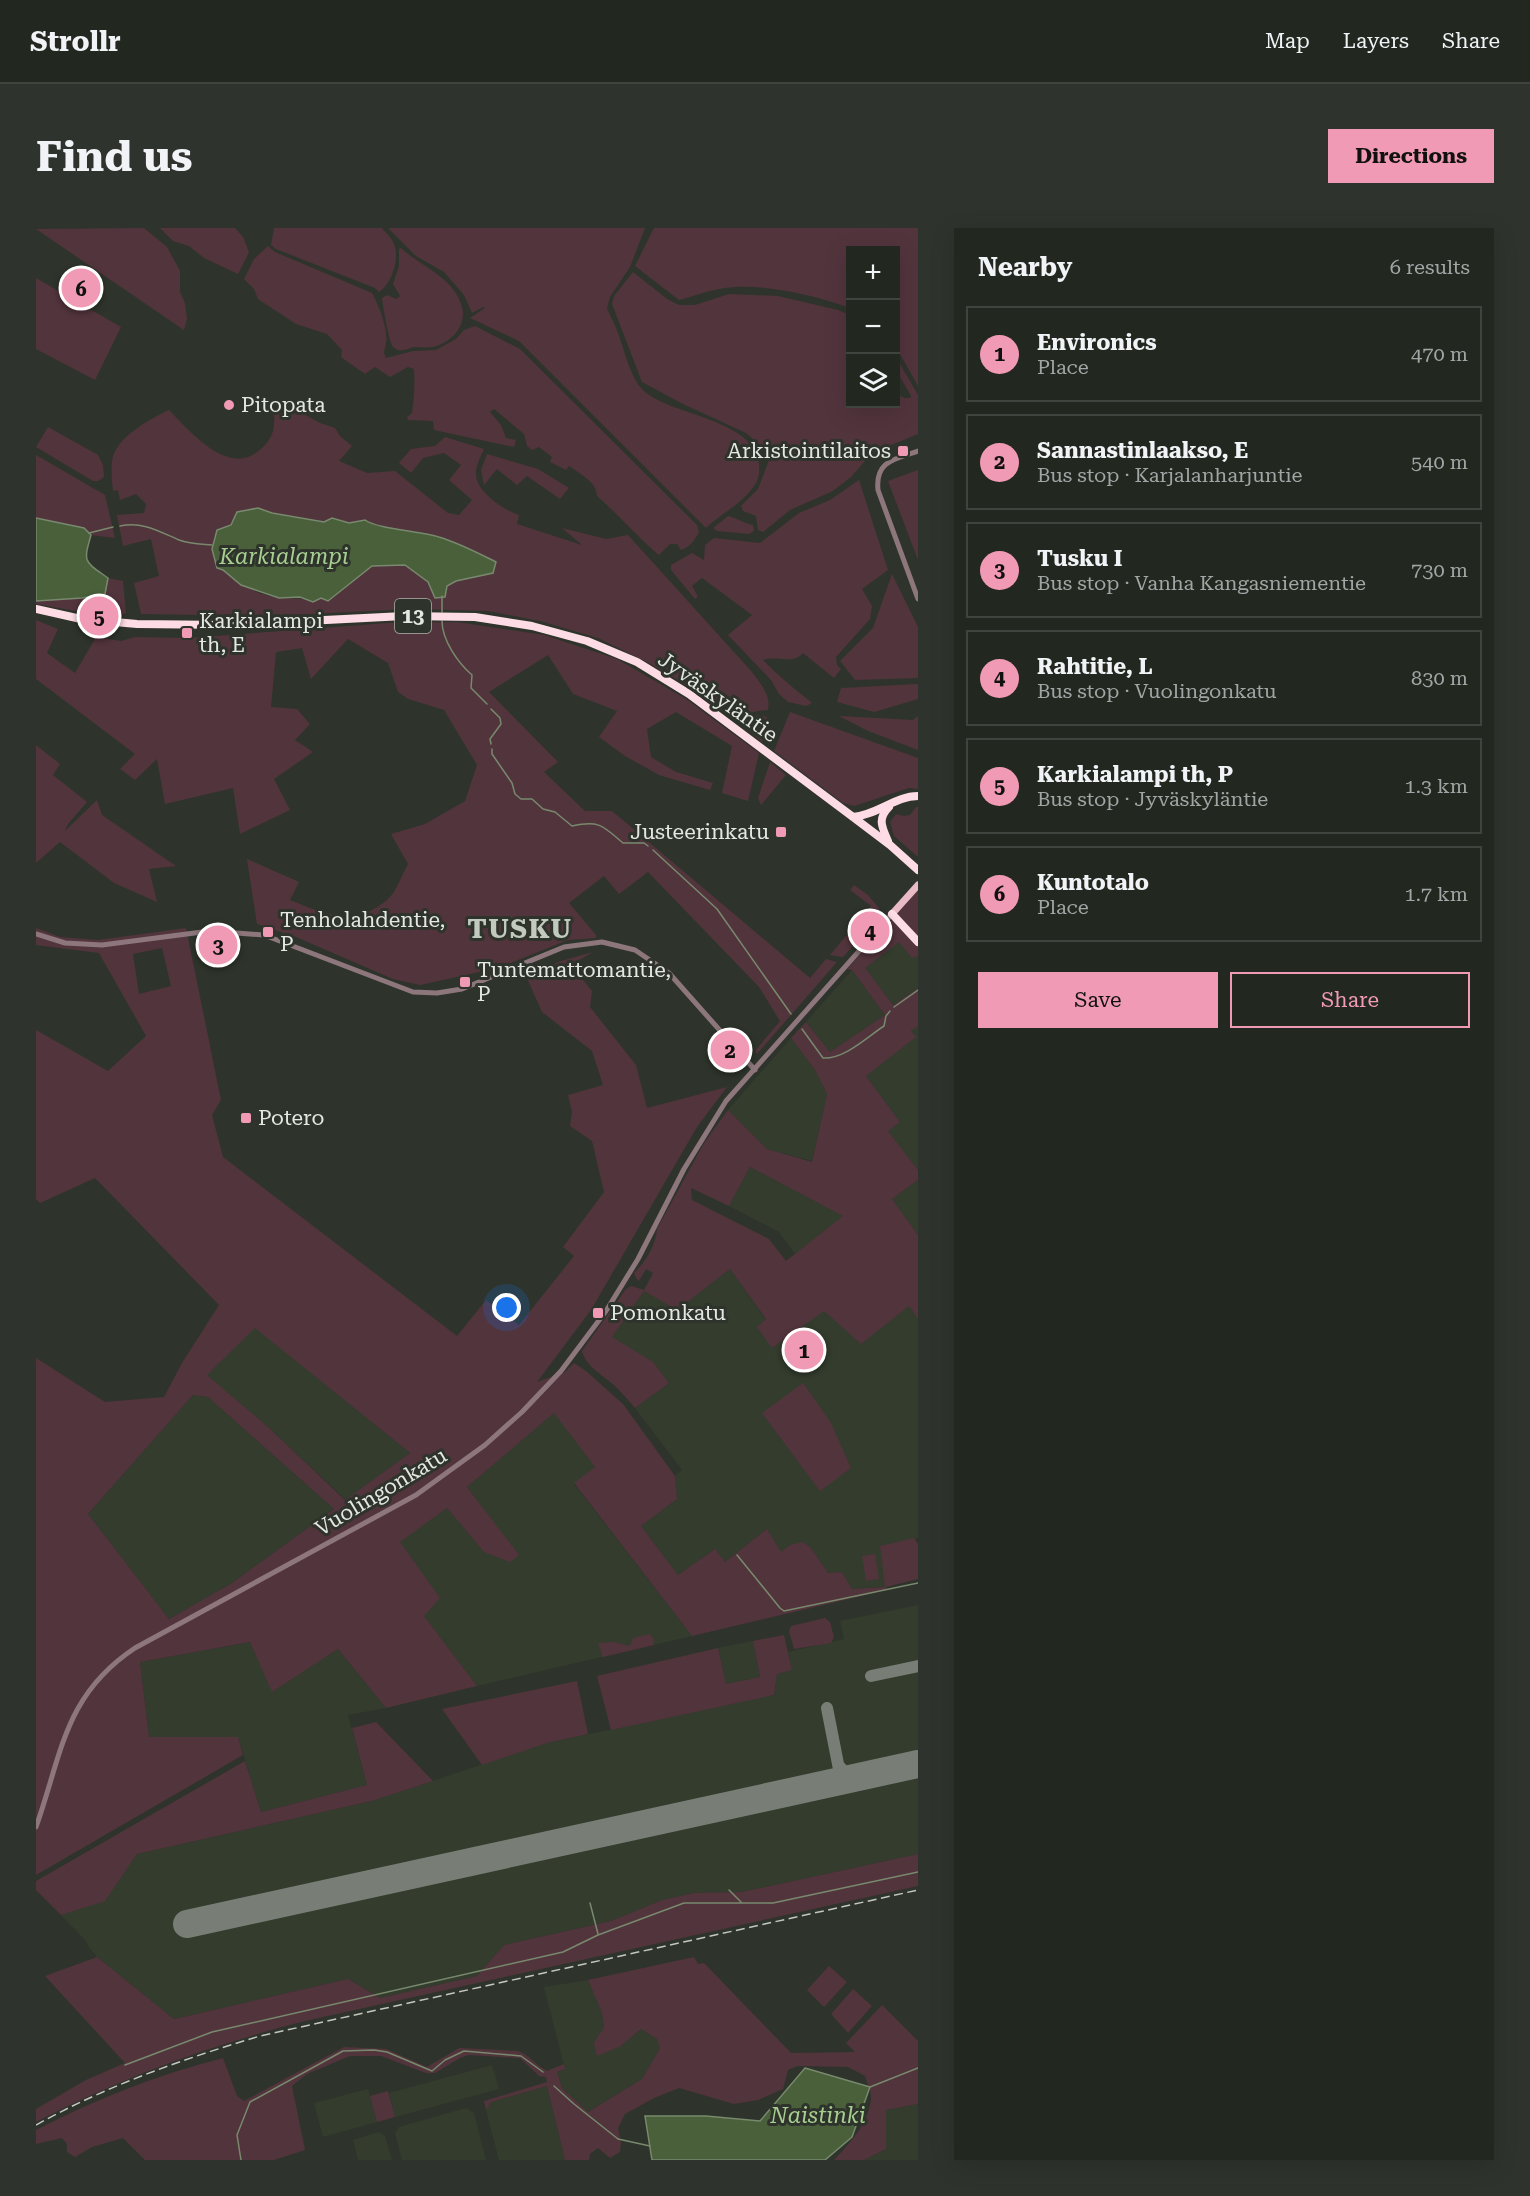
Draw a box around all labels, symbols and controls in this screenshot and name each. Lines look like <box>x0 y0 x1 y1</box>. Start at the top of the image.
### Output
text: Strollr <box>30 25 121 58</box>
text: Map <box>1265 29 1310 53</box>
text: Layers <box>1343 29 1409 53</box>
text: Share <box>1442 29 1500 53</box>
button: Directions <box>1328 129 1494 183</box>
text: Find us <box>36 132 193 181</box>
map controls <box>846 246 900 408</box>
button: + <box>846 246 900 300</box>
text: Nearby <box>978 252 1072 282</box>
text: 6 results <box>1390 255 1470 279</box>
pin: 6 <box>62 266 100 310</box>
button: − <box>846 300 900 354</box>
text: Environics <box>1037 330 1157 355</box>
text: 1 <box>994 342 1005 366</box>
text: 470 m <box>1411 342 1468 366</box>
button: layers <box>846 354 900 408</box>
text: Place <box>1037 355 1089 379</box>
place label: Pitopata <box>241 393 326 417</box>
marker: Pitopata <box>222 398 236 412</box>
text: Sannastinlaakso, E <box>1037 438 1248 463</box>
place label: Arkistointilaitos <box>727 439 891 463</box>
marker: Arkistointilaitos <box>896 444 910 458</box>
text: 2 <box>994 450 1005 474</box>
text: 540 m <box>1411 450 1468 474</box>
text: Bus stop · Karjalanharjuntie <box>1037 463 1303 487</box>
water label: Karkialampi <box>218 544 349 569</box>
text: Tusku I <box>1037 546 1123 571</box>
text: 3 <box>994 558 1005 582</box>
text: 730 m <box>1411 558 1468 582</box>
text: Bus stop · Vanha Kangasniementie <box>1037 571 1366 595</box>
pin: 5 <box>80 594 118 638</box>
road number: 13 <box>395 599 431 633</box>
place label: Karkialampi th, E <box>199 609 323 657</box>
marker: Karkialampi th, E <box>180 626 194 640</box>
street label: Jyväskyläntie <box>654 647 782 747</box>
text: Rahtitie, L <box>1037 654 1153 679</box>
text: 4 <box>994 666 1005 690</box>
text: 830 m <box>1411 666 1468 690</box>
text: Bus stop · Vuolingonkatu <box>1037 679 1277 703</box>
text: Karkialampi th, P <box>1037 762 1233 787</box>
text: 5 <box>994 774 1005 798</box>
text: 1.3 km <box>1404 774 1468 798</box>
text: Bus stop · Jyväskyläntie <box>1037 787 1268 811</box>
place label: Justeerinkatu <box>630 820 769 844</box>
marker: Justeerinkatu <box>774 825 788 839</box>
text: Kuntotalo <box>1037 870 1149 895</box>
text: 6 <box>994 882 1005 906</box>
text: 1.7 km <box>1404 882 1468 906</box>
text: Place <box>1037 895 1089 919</box>
place label: Tenholahdentie, P <box>280 908 445 956</box>
pin: 4 <box>850 908 890 954</box>
district label: TUSKU <box>467 913 573 945</box>
pin: 3 <box>198 922 237 968</box>
marker: Tenholahdentie, P <box>261 925 275 939</box>
place label: Tuntemattomantie, P <box>477 958 671 1006</box>
button: Save <box>978 972 1218 1028</box>
button: Share <box>1230 972 1470 1028</box>
marker: Tuntemattomantie, P <box>458 975 472 989</box>
pin: 2 <box>710 1028 750 1072</box>
place label: Potero <box>258 1106 324 1130</box>
marker: Potero <box>239 1111 253 1125</box>
your location <box>492 1293 521 1322</box>
place label: Pomonkatu <box>610 1301 726 1325</box>
marker: Pomonkatu <box>591 1306 605 1320</box>
pin: 1 <box>784 1328 824 1372</box>
street label: Vuolingonkatu <box>311 1443 451 1541</box>
water label: Naistinki <box>769 2103 866 2128</box>

